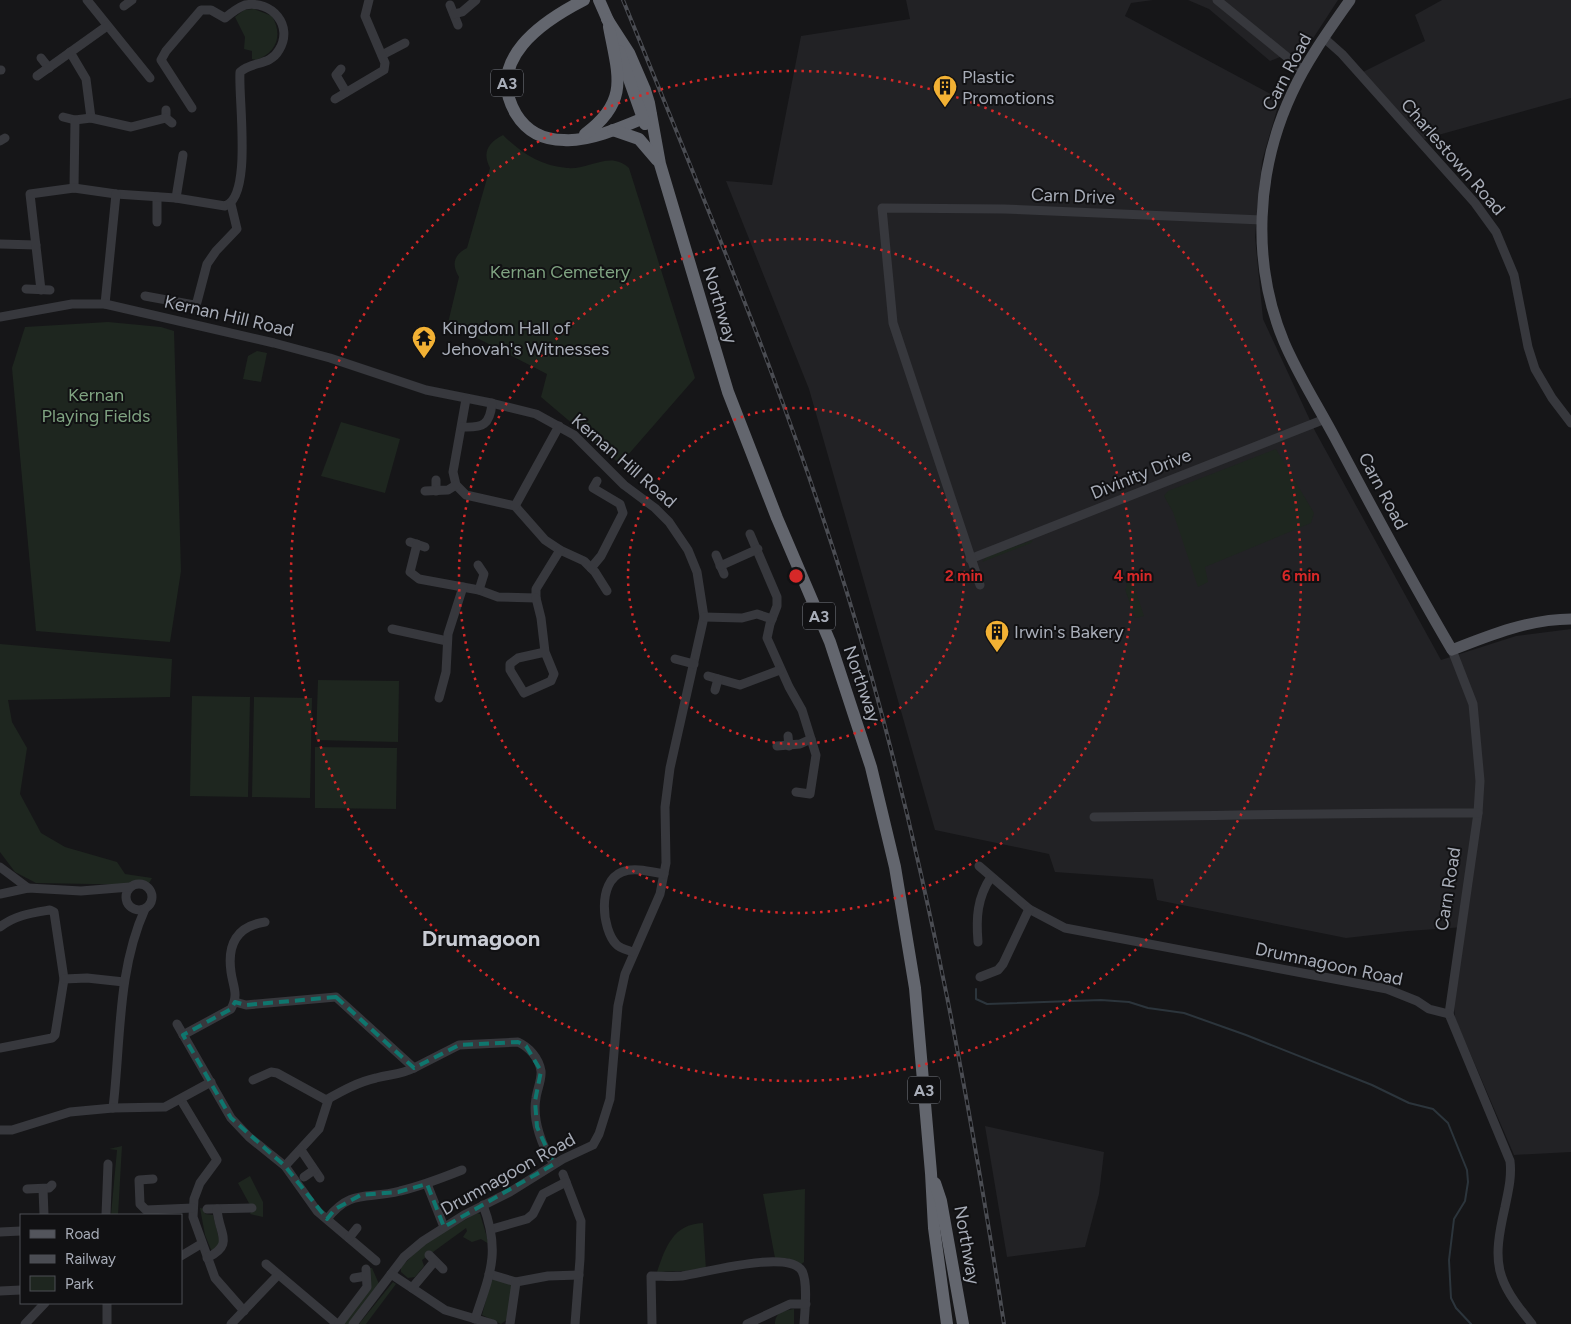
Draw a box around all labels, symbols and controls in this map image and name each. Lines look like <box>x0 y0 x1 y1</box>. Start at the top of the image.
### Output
street label: Carn Road <box>1258 30 1316 114</box>
place label: Plastic Promotions <box>962 66 1054 109</box>
road number: A3 <box>491 70 523 96</box>
building icon: Plastic Promotions <box>932 74 958 108</box>
street label: Charlestown Road <box>1396 94 1510 220</box>
street label: Carn Drive <box>1030 184 1116 208</box>
park label: Kernan Cemetery <box>490 261 631 283</box>
street label: Northway <box>698 264 742 347</box>
street label: Kernan Hill Road <box>162 290 296 342</box>
place label: Kingdom Hall of Jehovah's Witnesses <box>442 317 609 360</box>
temple icon: Kingdom Hall of Jehovah's Witnesses <box>411 325 437 359</box>
park label: Kernan Playing Fields <box>42 384 150 427</box>
street label: Kernan Hill Road <box>567 409 681 513</box>
street label: Divinity Drive <box>1087 444 1195 504</box>
street label: Carn Road <box>1354 449 1412 533</box>
centre of rings <box>787 567 805 585</box>
text: 2 min <box>945 567 983 585</box>
text: 4 min <box>1114 567 1152 585</box>
text: 6 min <box>1282 567 1320 585</box>
road number: A3 <box>803 602 835 630</box>
building icon: Irwin's Bakery <box>984 619 1010 653</box>
place label: Irwin's Bakery <box>1014 621 1124 643</box>
street label: Northway <box>839 643 886 726</box>
street label: Carn Road <box>1431 846 1465 932</box>
district label: Drumagoon <box>422 925 540 952</box>
street label: Drumnagoon Road <box>1253 938 1405 990</box>
road number: A3 <box>908 1076 940 1104</box>
street label: Drumnagoon Road <box>437 1128 579 1220</box>
street label: Northway <box>949 1204 985 1287</box>
legend <box>20 1214 182 1304</box>
text: Road <box>65 1225 100 1243</box>
text: Railway <box>65 1250 116 1268</box>
text: Park <box>65 1275 94 1293</box>

